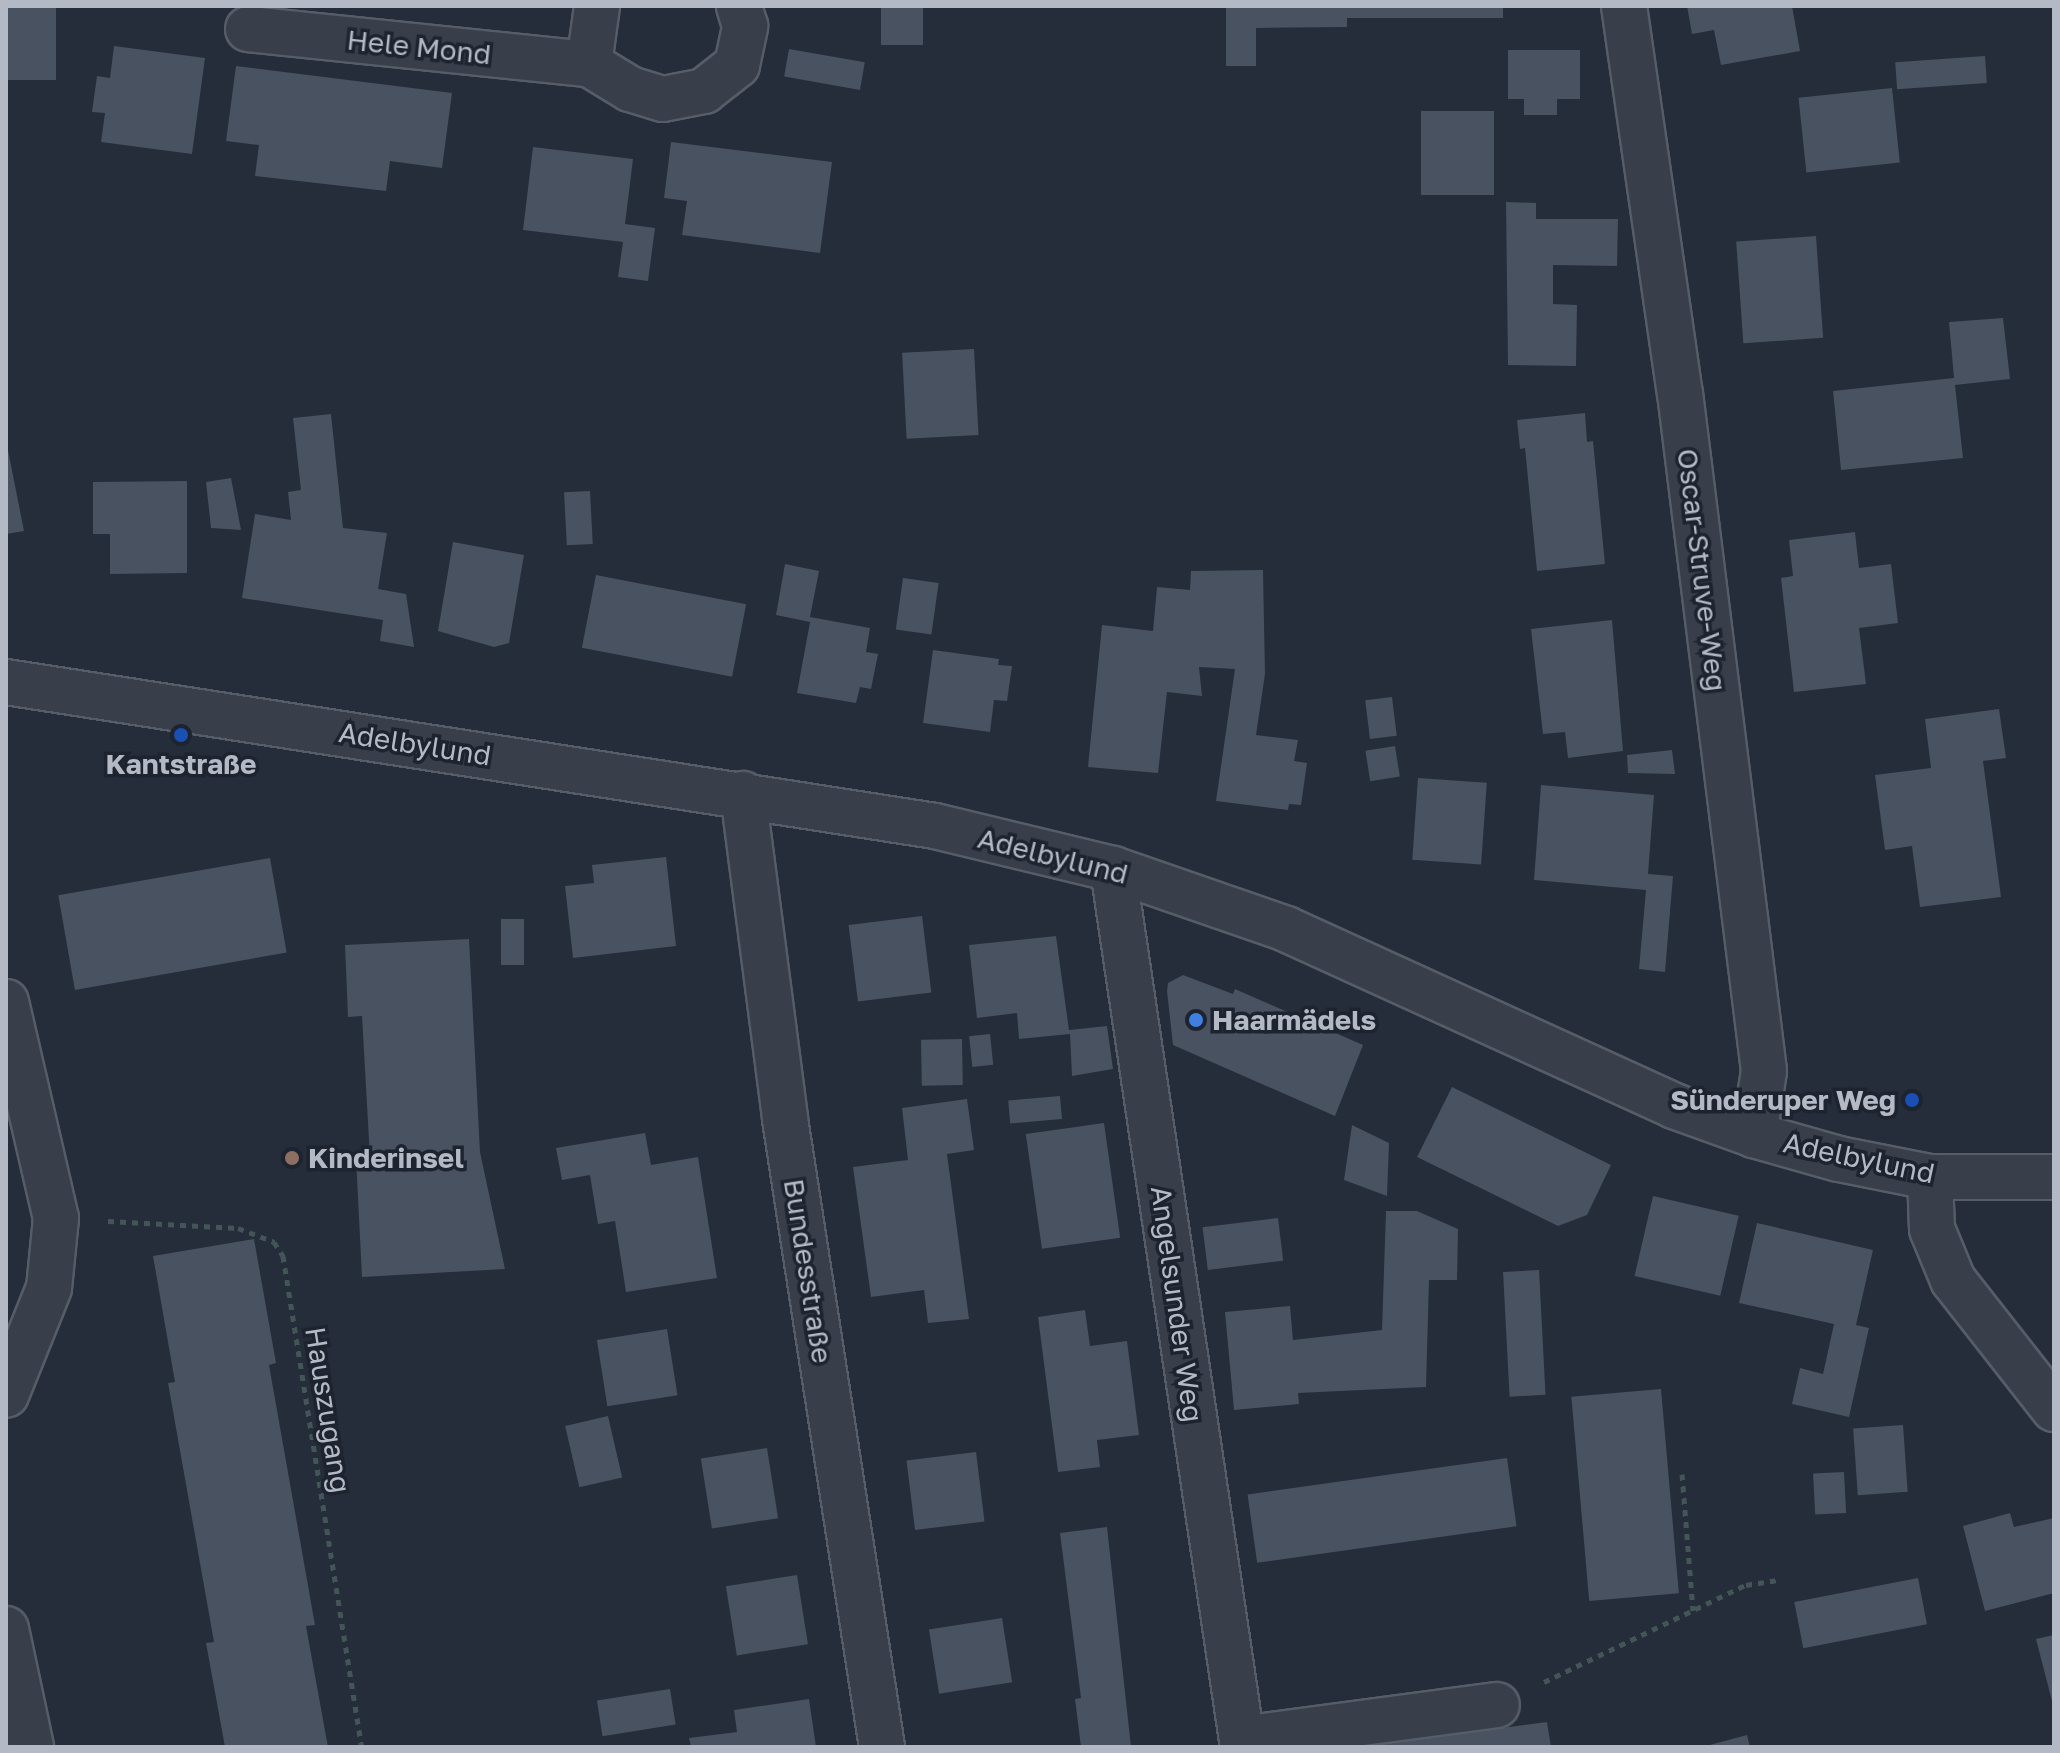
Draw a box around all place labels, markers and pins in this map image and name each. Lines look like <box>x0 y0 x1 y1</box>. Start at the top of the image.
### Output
marker: Kantstraße <box>172 726 190 744</box>
place label: Kantstraße <box>105 747 257 781</box>
place label: Haarmädels <box>1212 1003 1376 1037</box>
marker: Haarmädels <box>1187 1011 1205 1029</box>
place label: Sünderuper Weg <box>1670 1083 1896 1117</box>
marker: Sünderuper Weg <box>1903 1091 1921 1109</box>
place label: Kinderinsel <box>308 1141 464 1175</box>
marker: Kinderinsel <box>283 1149 301 1167</box>

